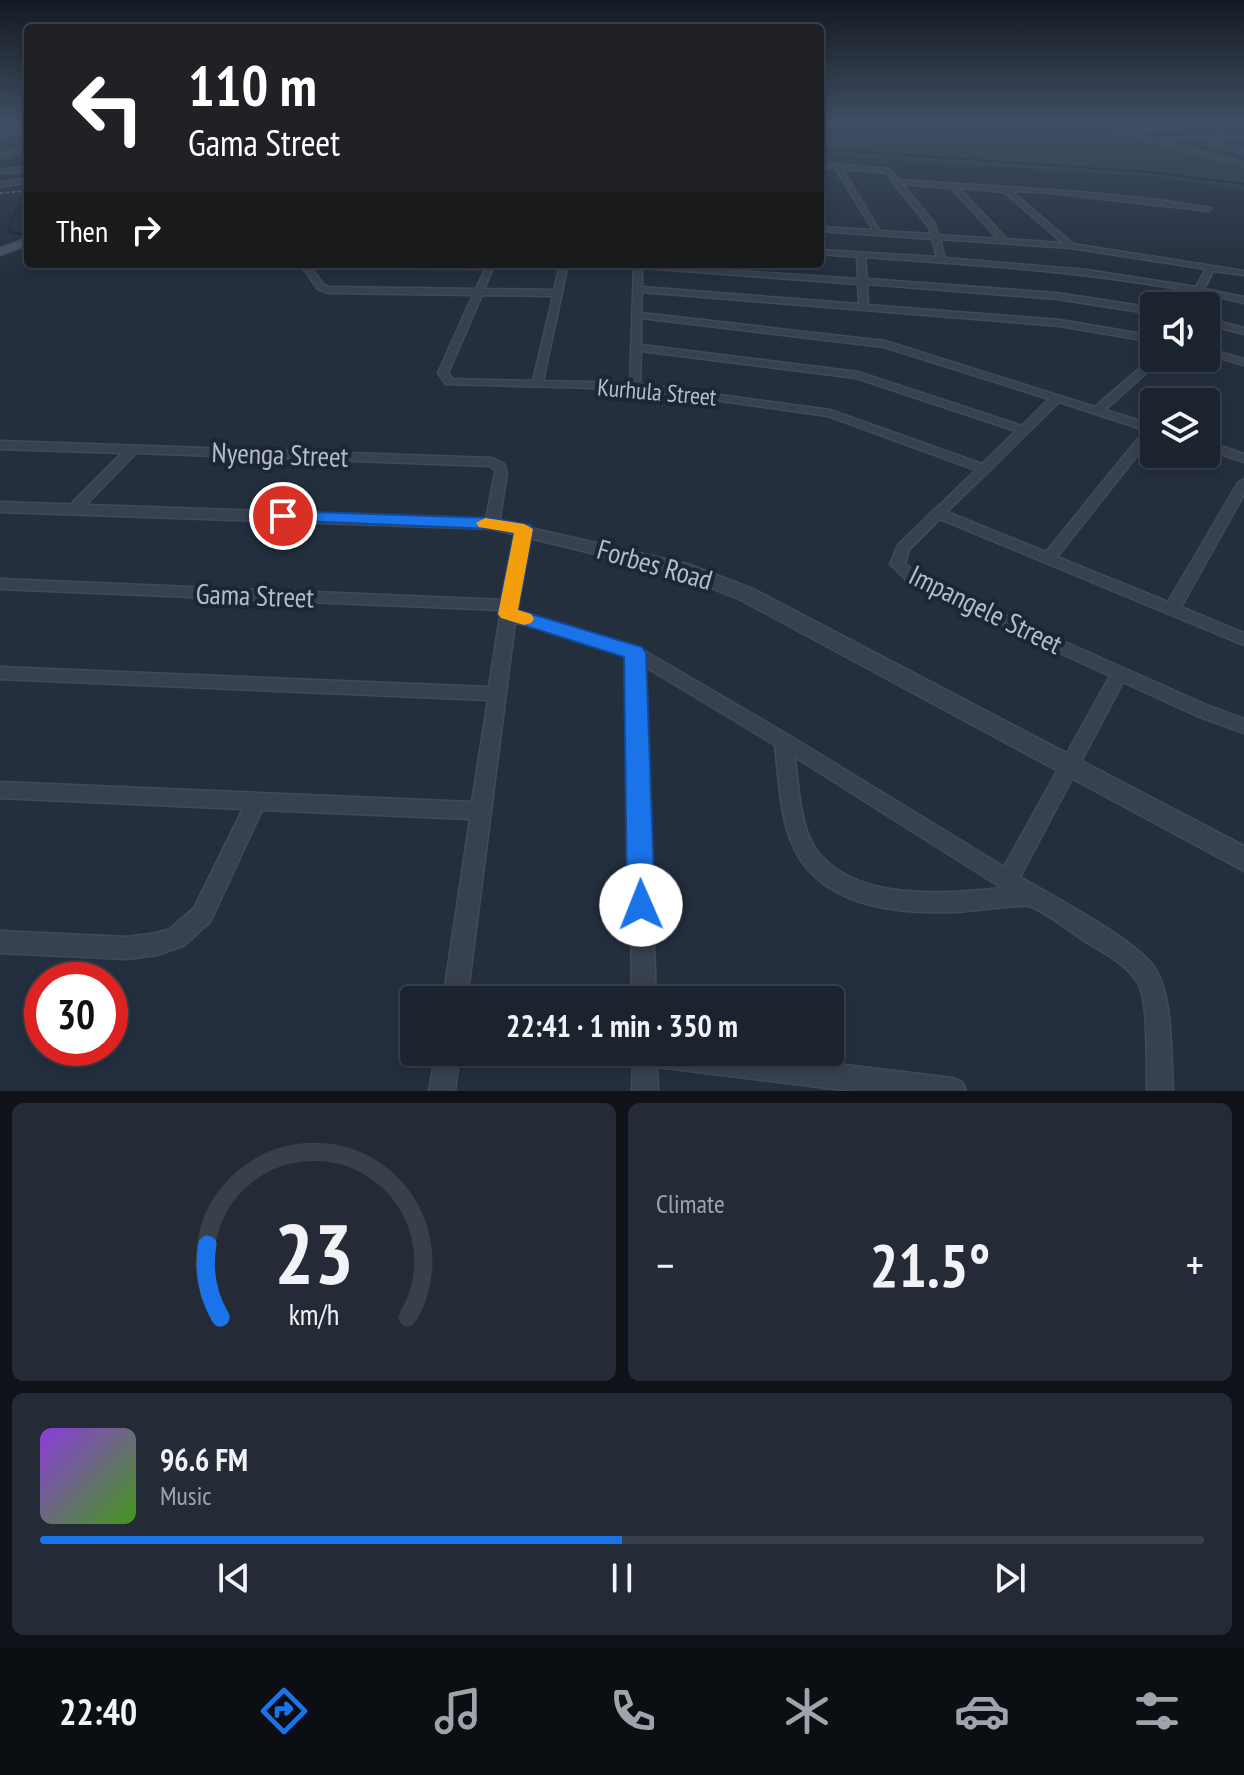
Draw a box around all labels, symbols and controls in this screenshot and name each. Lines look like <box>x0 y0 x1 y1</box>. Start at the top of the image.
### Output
text: 110 m <box>188 49 317 121</box>
icon: left <box>56 56 160 160</box>
text: Gama Street <box>188 119 340 166</box>
icon: right <box>124 208 168 252</box>
text: Then <box>56 211 108 250</box>
map controls <box>1140 292 1220 468</box>
button: sound <box>1140 292 1220 372</box>
street label: Kurhula Street <box>596 371 718 413</box>
button: layers <box>1140 388 1220 468</box>
street label: Nyenga Street <box>211 433 349 475</box>
pin <box>249 482 317 550</box>
icon: arrive <box>261 494 305 538</box>
street label: Forbes Road <box>593 530 717 598</box>
street label: Impangele Street <box>903 556 1069 662</box>
street label: Gama Street <box>195 574 315 616</box>
position arrow <box>599 863 683 947</box>
speed limit sign: 30 <box>24 962 128 1066</box>
text: 22:41 · 1 min · 350 m <box>506 1006 738 1045</box>
text: Climate <box>656 1187 725 1220</box>
text: 23 <box>274 1199 354 1307</box>
text: 21.5° <box>870 1226 990 1304</box>
text: − <box>656 1236 674 1293</box>
text: + <box>1186 1236 1204 1293</box>
text: km/h <box>289 1296 339 1333</box>
text: 96.6 FM <box>160 1440 248 1479</box>
text: Music <box>160 1479 212 1512</box>
icon: previous <box>212 1556 256 1600</box>
icon: pause <box>600 1556 644 1600</box>
icon: next <box>988 1556 1032 1600</box>
icon: directions <box>256 1683 312 1739</box>
icon: music <box>430 1683 486 1739</box>
icon: phone <box>605 1683 661 1739</box>
icon: climate <box>779 1683 835 1739</box>
icon: car <box>954 1683 1010 1739</box>
icon: filters <box>1129 1683 1185 1739</box>
text: 22:40 <box>59 1688 137 1735</box>

